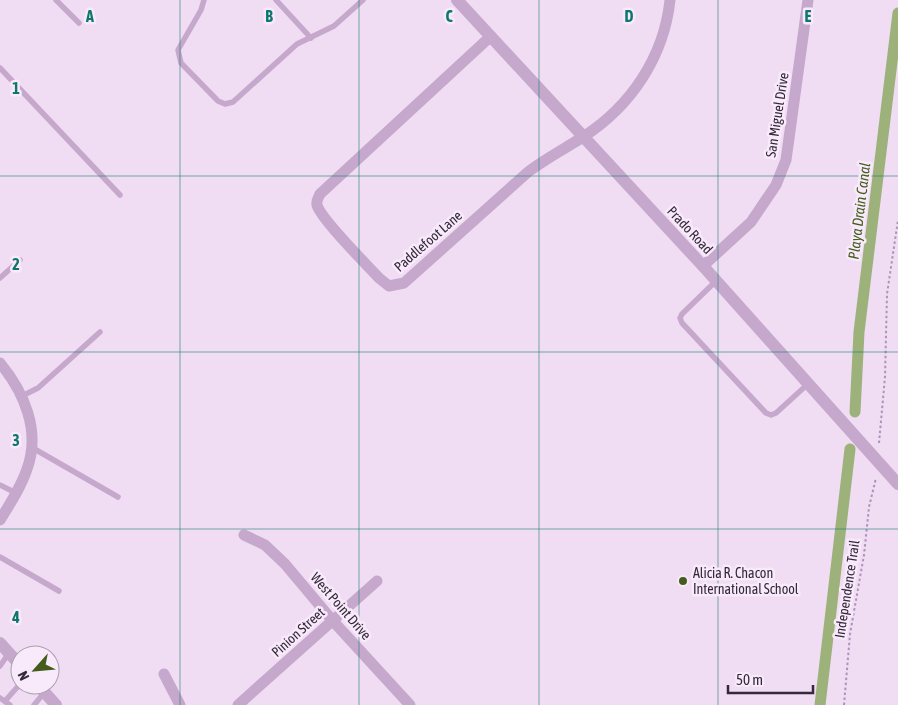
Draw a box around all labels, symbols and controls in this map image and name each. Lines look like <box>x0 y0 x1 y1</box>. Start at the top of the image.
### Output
text: A <box>85 7 94 25</box>
text: B <box>265 7 273 25</box>
text: C <box>445 7 453 25</box>
text: D <box>625 7 634 25</box>
text: E <box>805 7 812 25</box>
street label: San Miguel Drive <box>762 71 792 159</box>
text: 1 <box>12 79 20 97</box>
water label: Playa Drain Canal <box>845 162 873 260</box>
street label: Prado Road <box>664 203 716 257</box>
street label: Paddlefoot Lane <box>391 207 465 275</box>
text: 2 <box>12 255 20 273</box>
text: 3 <box>12 431 20 449</box>
street label: Independence Trail <box>831 539 863 639</box>
place label: Alicia R. Chacon International School <box>693 565 799 597</box>
street label: West Point Drive <box>308 569 374 643</box>
marker: Alicia R. Chacon International School <box>677 575 689 587</box>
street label: Pinion Street <box>268 604 328 660</box>
text: 4 <box>11 608 20 626</box>
north arrow <box>10 645 60 695</box>
scale bar <box>728 662 813 694</box>
text: N <box>14 669 32 683</box>
text: 50 m <box>736 671 763 688</box>

